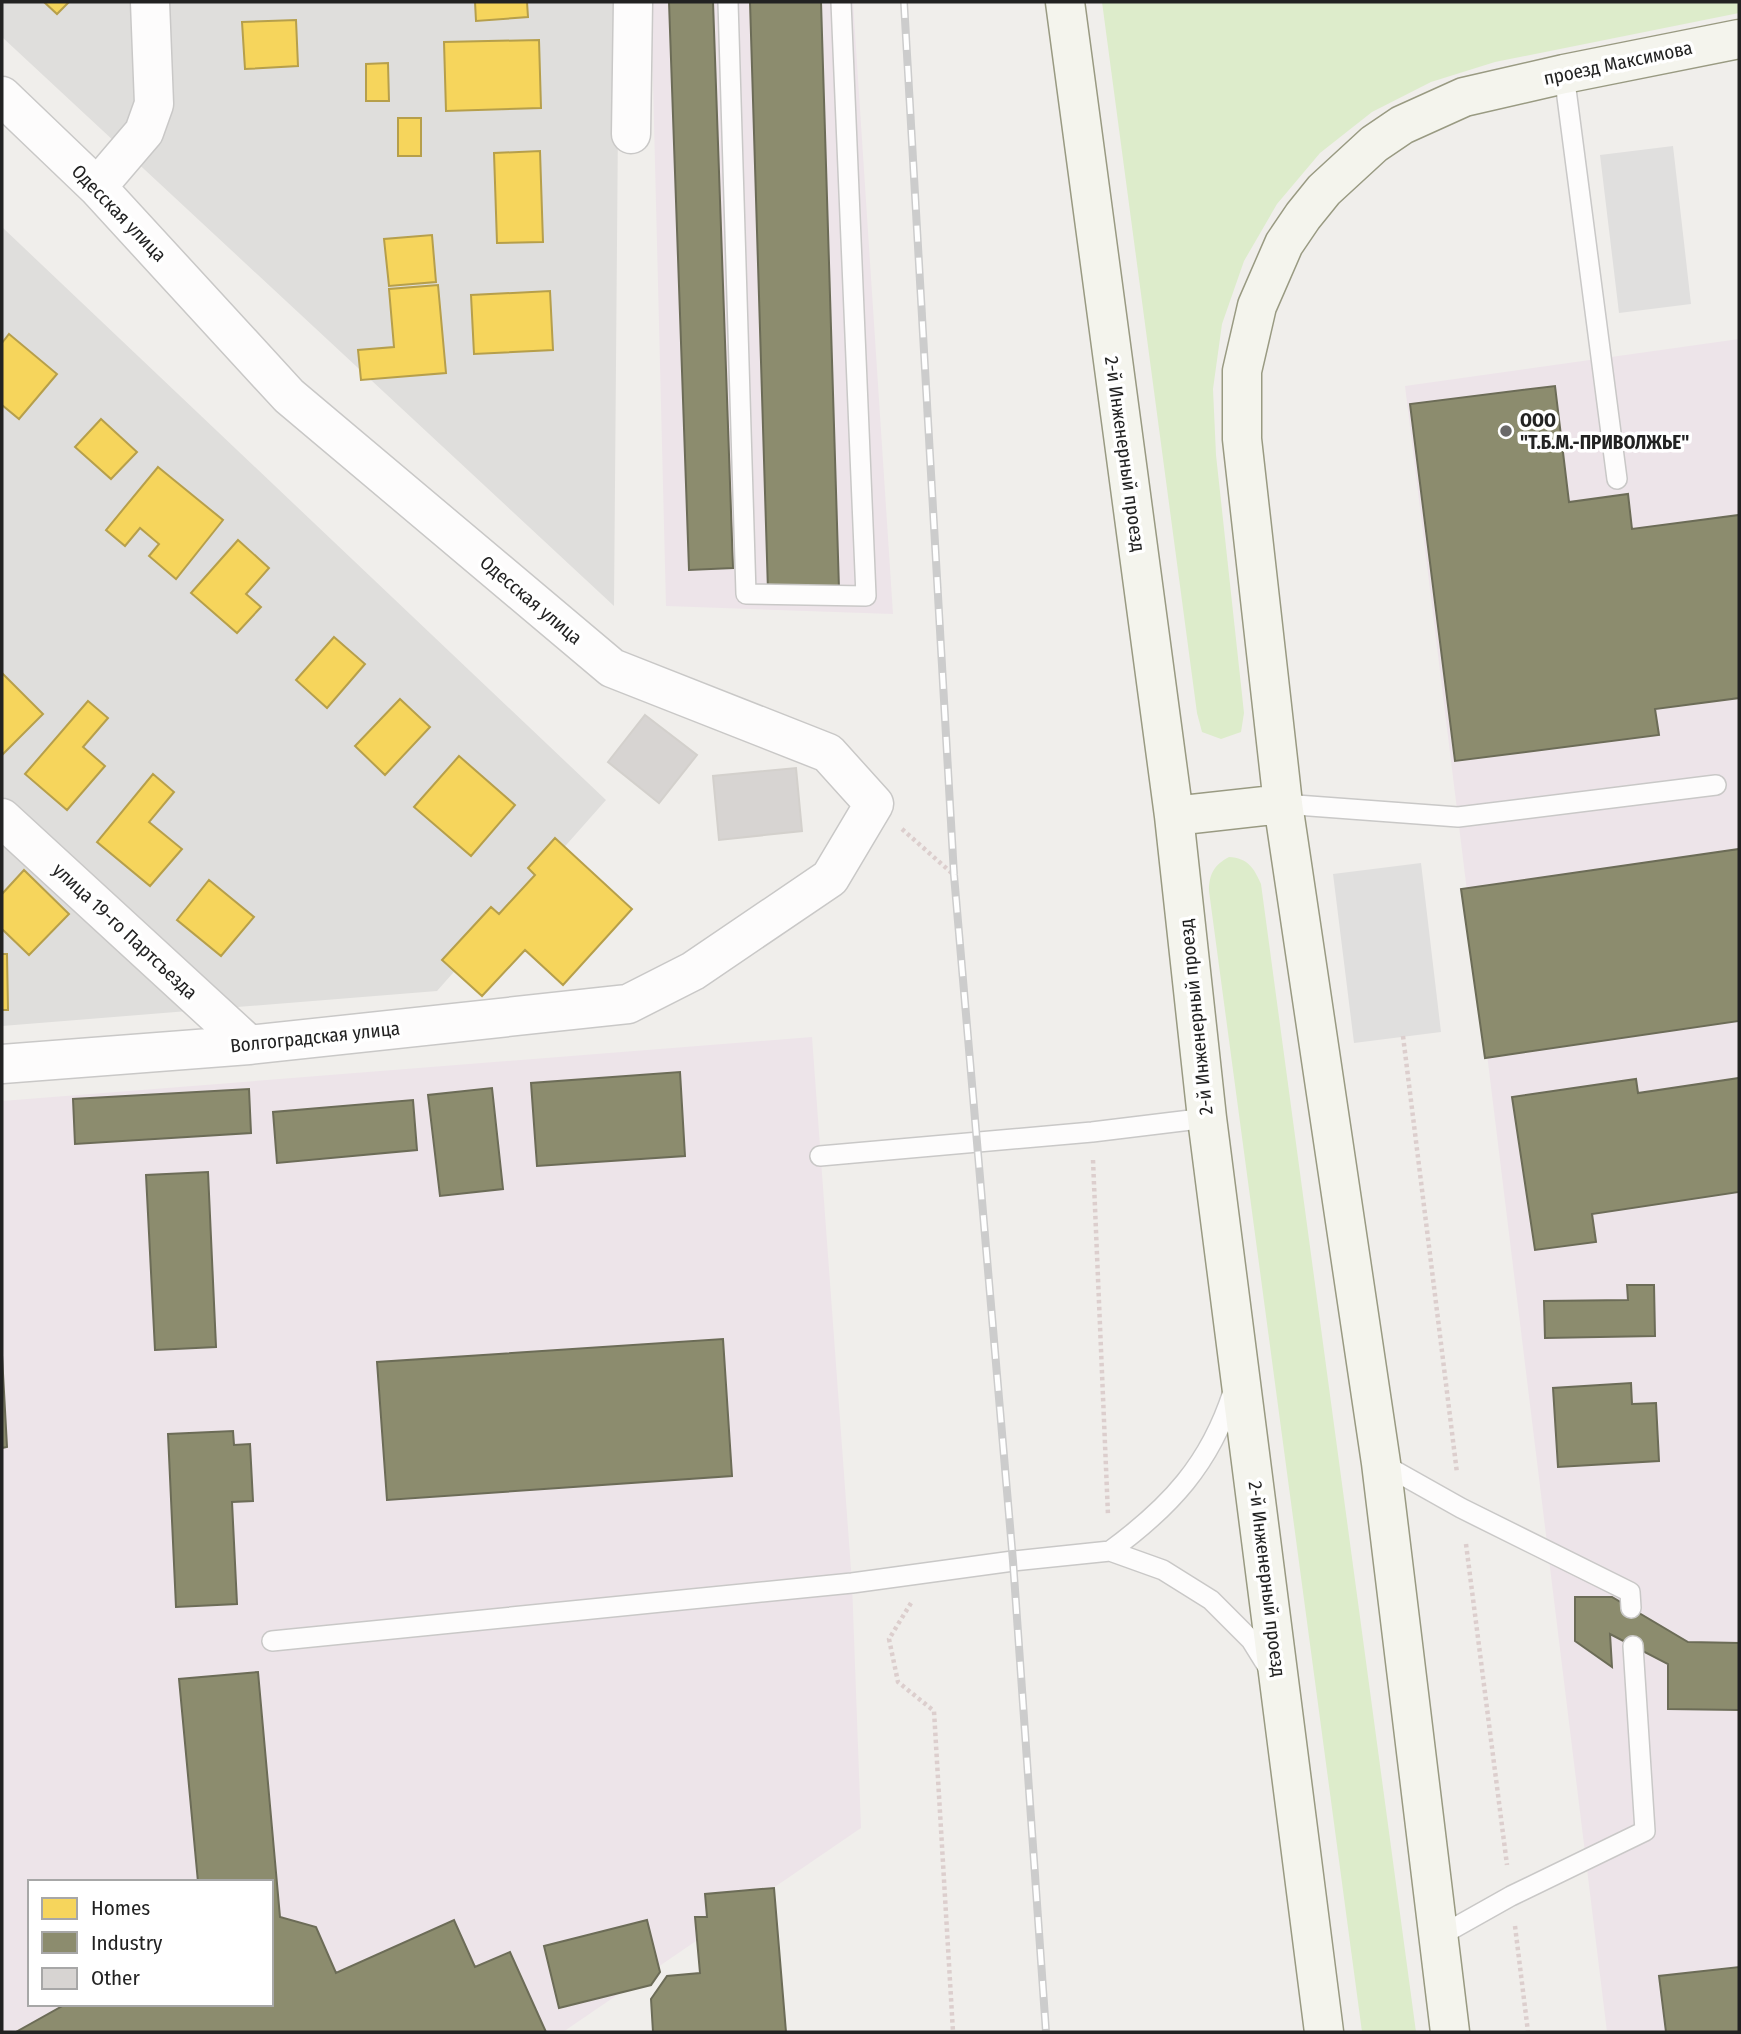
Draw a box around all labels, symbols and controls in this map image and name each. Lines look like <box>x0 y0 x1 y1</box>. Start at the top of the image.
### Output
street label: проезд Максимова <box>1541 36 1695 90</box>
street label: Одесская улица <box>67 160 171 266</box>
street label: 2-й Инженерный проезд <box>1100 355 1150 553</box>
place label: ООО "Т.Б.М.-ПРИВОЛЖЬЕ" <box>1520 409 1689 454</box>
marker: ООО "Т.Б.М.-ПРИВОЛЖЬЕ" <box>1498 423 1514 439</box>
street label: Одесская улица <box>475 551 587 649</box>
street label: улица 19-го Партсъезда <box>48 858 202 1004</box>
street label: 2-й Инженерный проезд <box>1174 918 1218 1116</box>
street label: Волгоградская улица <box>229 1017 401 1057</box>
street label: 2-й Инженерный проезд <box>1244 1480 1290 1678</box>
legend <box>28 1880 273 2006</box>
text: Homes <box>91 1895 150 1921</box>
text: Industry <box>91 1930 163 1956</box>
text: Other <box>91 1965 140 1991</box>

